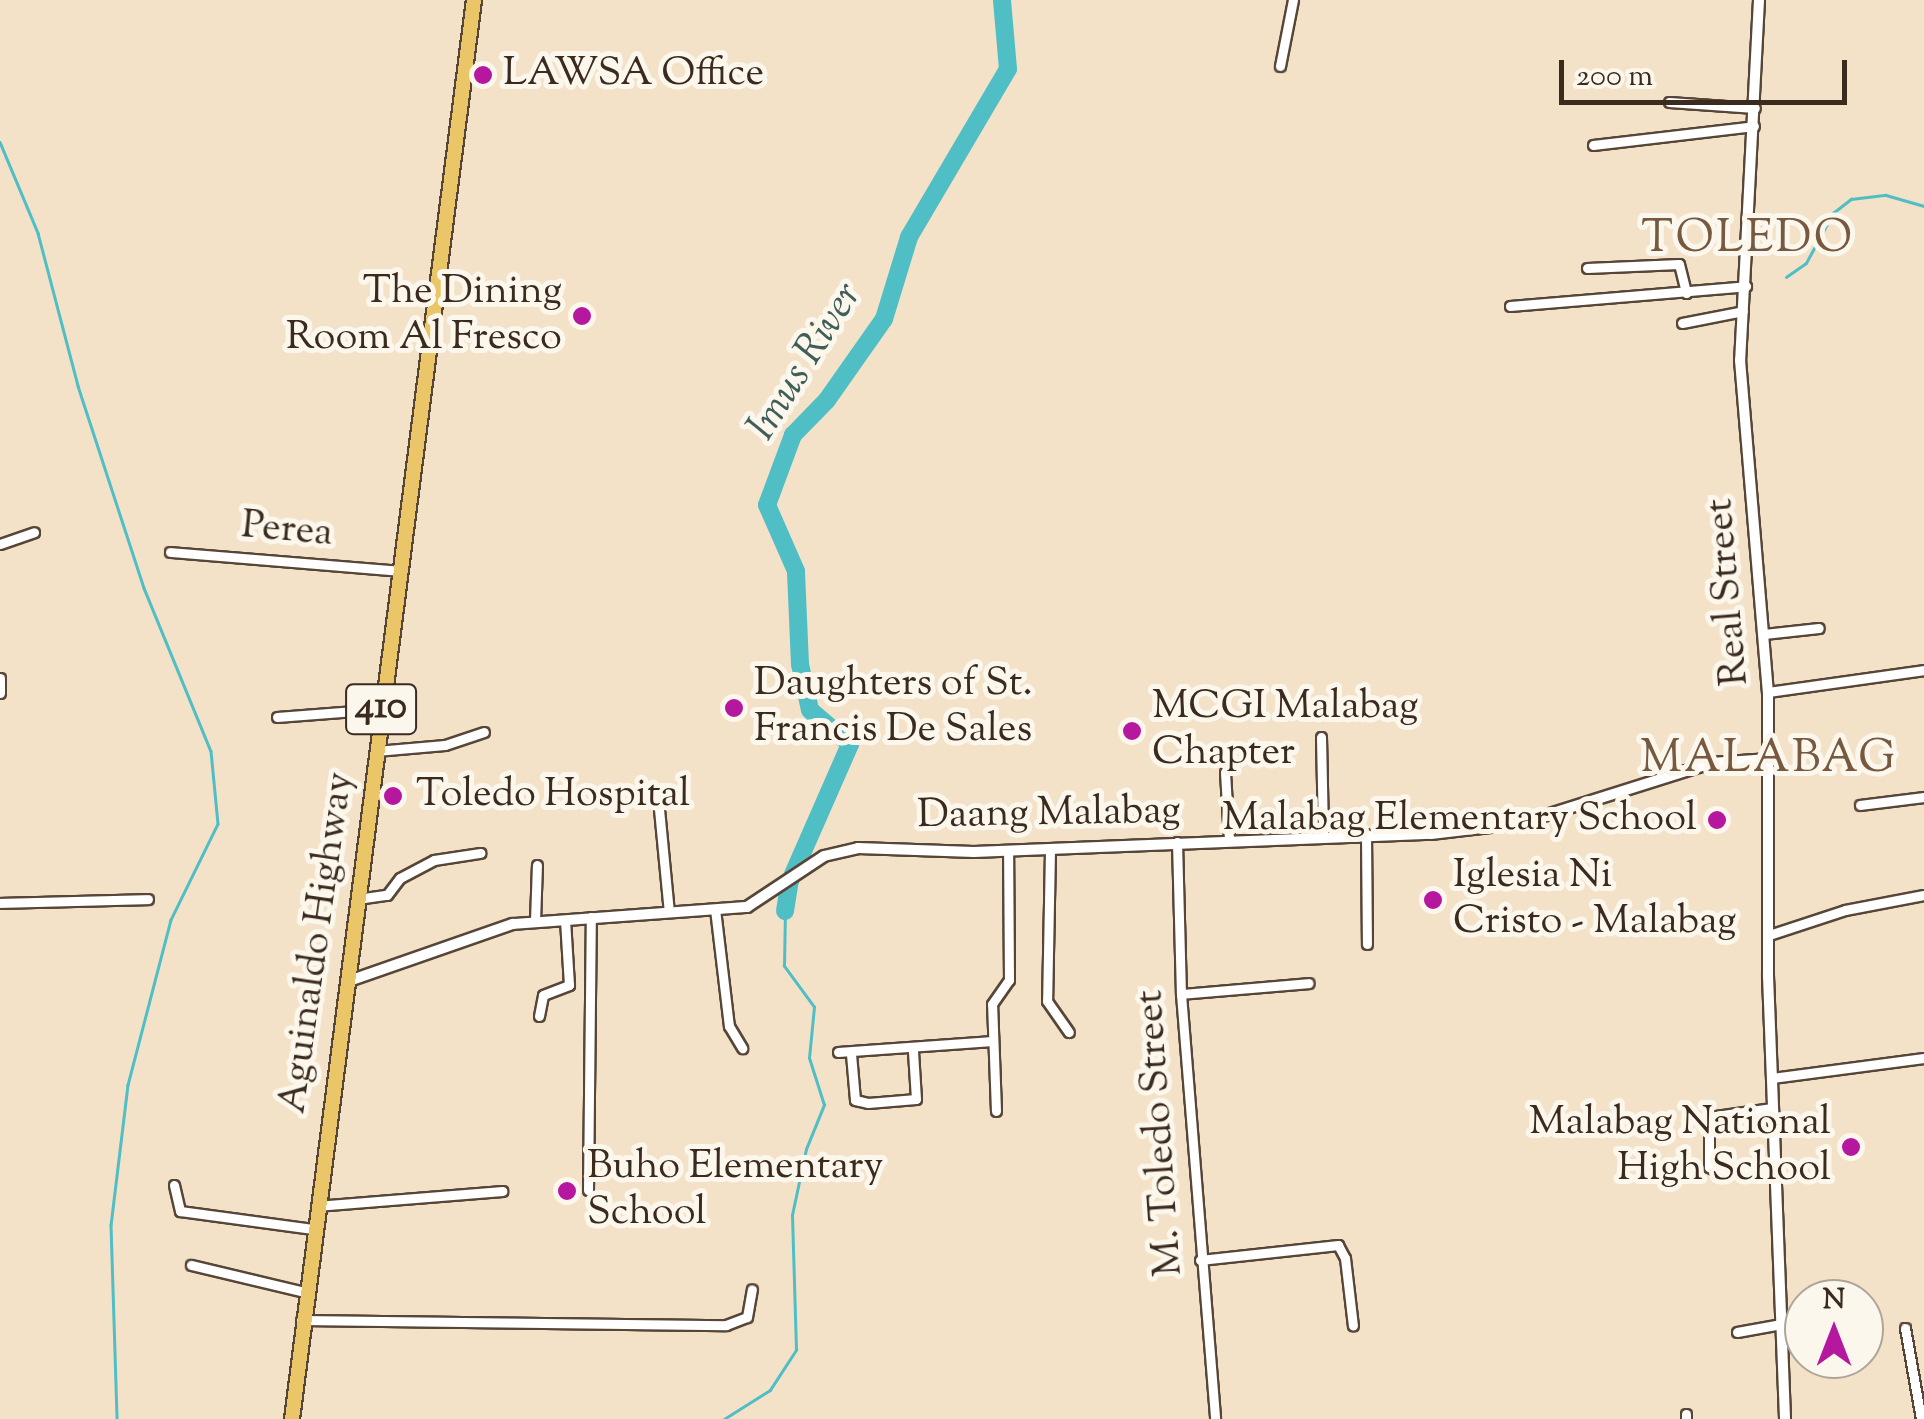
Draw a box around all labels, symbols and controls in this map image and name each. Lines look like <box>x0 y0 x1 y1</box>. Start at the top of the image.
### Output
scale bar <box>1564 40 1852 102</box>
place label: LAWSA Office <box>503 51 764 99</box>
text: 200 m <box>1576 56 1653 99</box>
marker: LAWSA Office <box>472 64 494 86</box>
district label: TOLEDO <box>1641 214 1855 268</box>
place label: The Dining Room Al Fresco <box>286 269 562 363</box>
water label: Imus River <box>738 274 874 450</box>
marker: The Dining Room Al Fresco <box>571 305 593 327</box>
street label: Real Street <box>1697 496 1761 688</box>
street label: Perea <box>239 503 335 559</box>
place label: Daughters of St. Francis De Sales <box>754 661 1033 755</box>
road number: 410 <box>344 676 418 742</box>
place label: MCGI Malabag Chapter <box>1152 684 1418 778</box>
marker: Daughters of St. Francis De Sales <box>723 697 745 719</box>
marker: MCGI Malabag Chapter <box>1121 720 1143 742</box>
district label: MALABAG <box>1640 734 1898 788</box>
street label: Aguinaldo Highway <box>270 769 366 1117</box>
place label: Toledo Hospital <box>416 772 690 820</box>
marker: Toledo Hospital <box>380 783 406 809</box>
street label: Daang Malabag <box>917 789 1181 841</box>
place label: Malabag Elementary School <box>1222 796 1697 844</box>
marker: Malabag Elementary School <box>1706 809 1728 831</box>
place label: Iglesia Ni Cristo - Malabag <box>1453 853 1737 947</box>
marker: Iglesia Ni Cristo - Malabag <box>1422 889 1444 911</box>
street label: M. Toledo Street <box>1127 988 1195 1278</box>
place label: Malabag National High School <box>1529 1100 1831 1194</box>
marker: Malabag National High School <box>1840 1136 1862 1158</box>
place label: Buho Elementary School <box>587 1144 883 1238</box>
marker: Buho Elementary School <box>556 1180 578 1202</box>
north arrow <box>1784 1279 1884 1379</box>
text: N <box>1823 1281 1845 1321</box>

